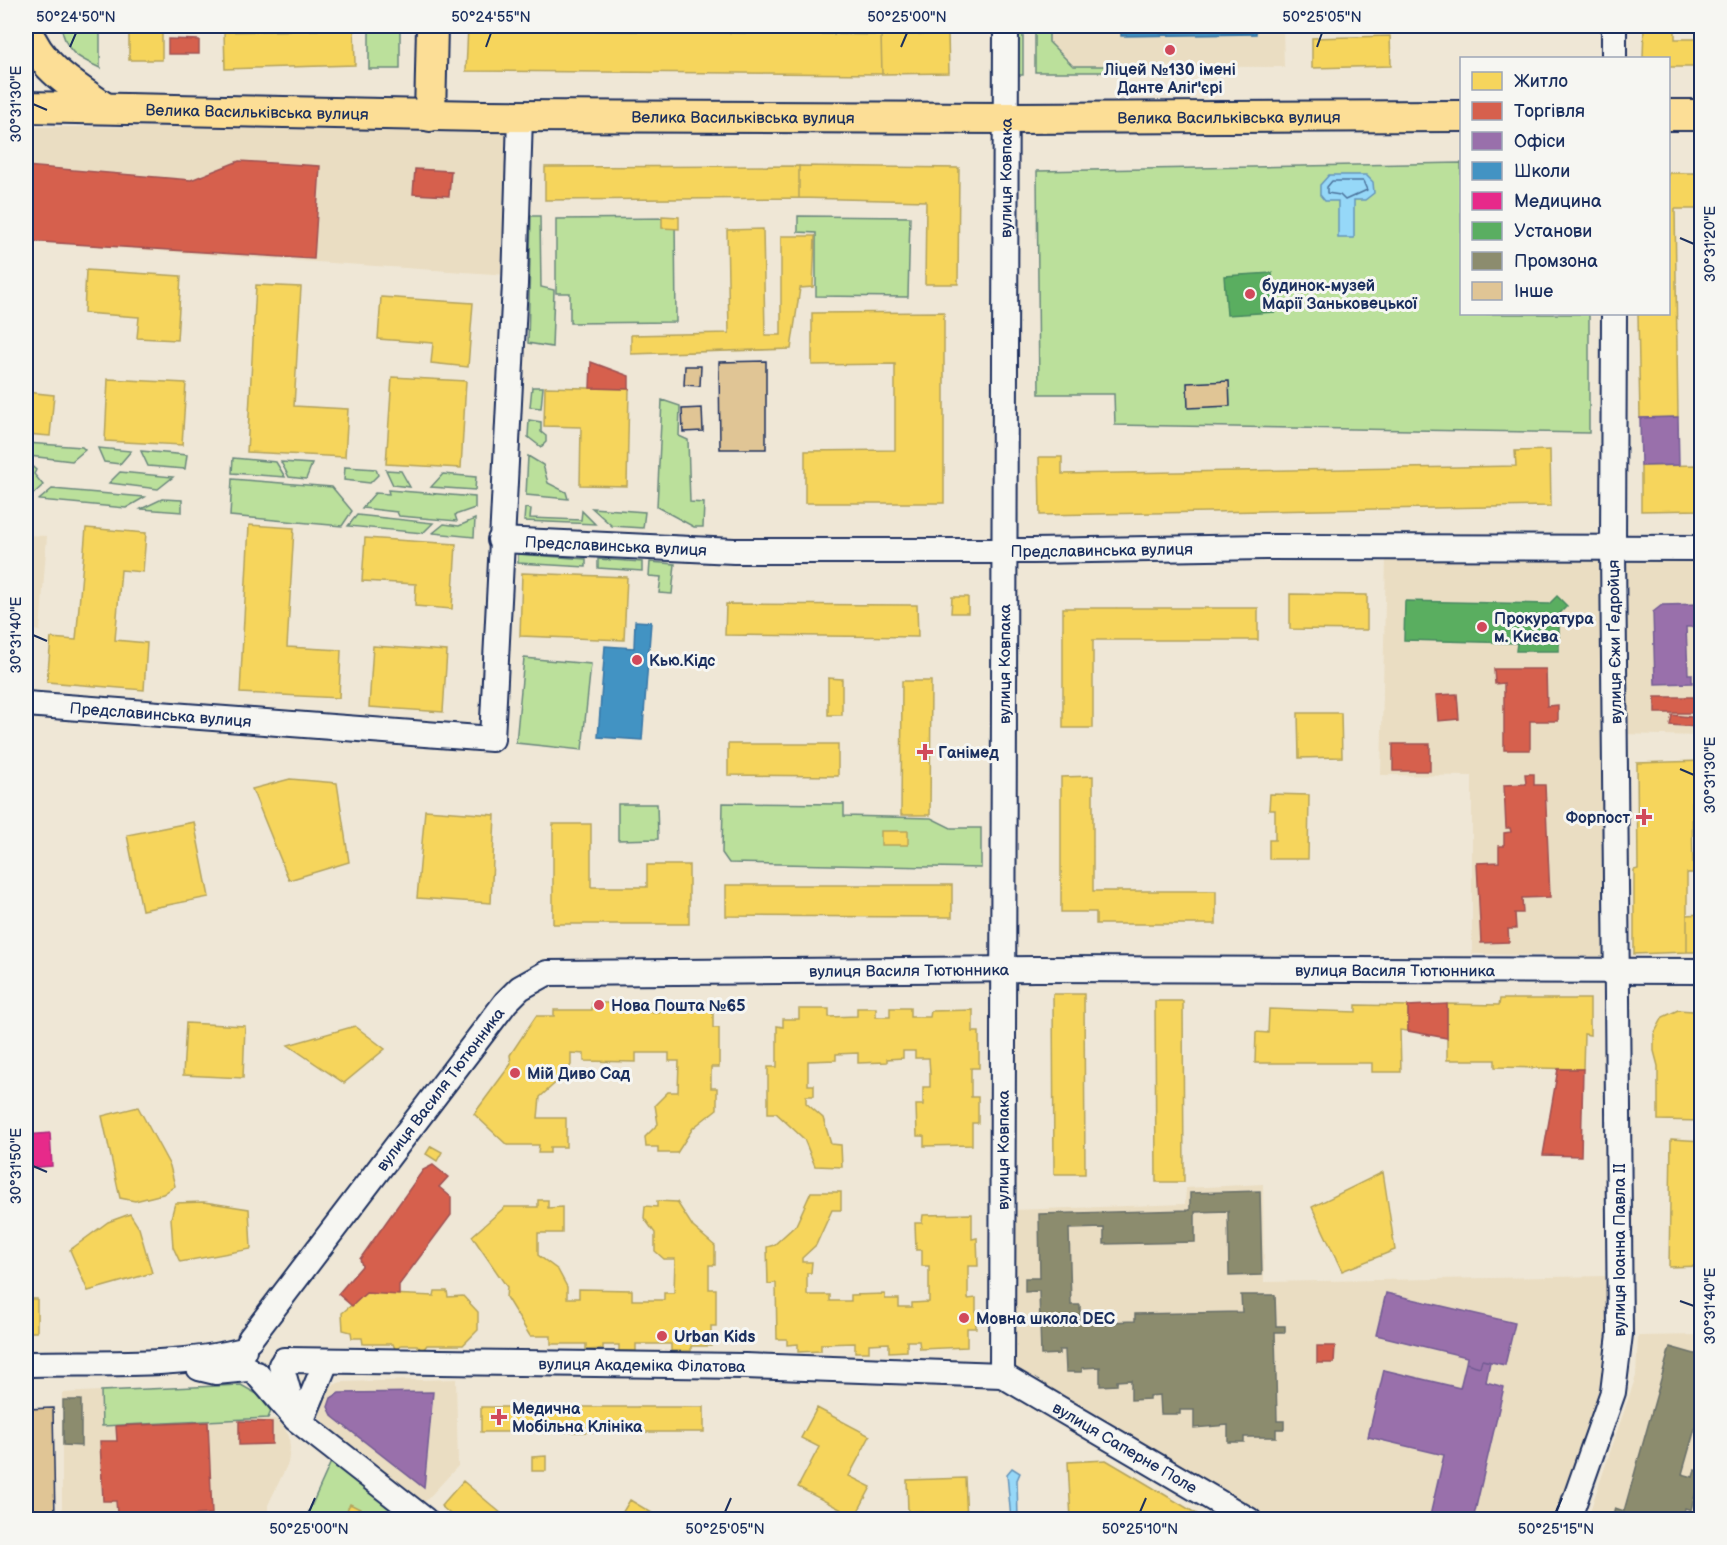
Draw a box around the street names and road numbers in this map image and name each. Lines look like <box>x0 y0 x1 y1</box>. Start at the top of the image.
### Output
street label: Велика Васильківська вулиця <box>145 101 369 125</box>
street label: Велика Васильківська вулиця <box>631 109 855 128</box>
street label: Велика Васильківська вулиця <box>1117 109 1341 129</box>
street label: вулиця Ковпака <box>997 117 1017 238</box>
street label: Предславинська вулиця <box>524 533 707 561</box>
street label: Предславинська вулиця <box>1011 540 1193 562</box>
street label: вулиця Єжи Ґедройця <box>1604 560 1626 724</box>
street label: вулиця Ковпака <box>996 603 1015 724</box>
street label: Предславинська вулиця <box>69 699 252 732</box>
street label: вулиця Василя Тютюнника <box>809 961 1010 982</box>
street label: вулиця Василя Тютюнника <box>1295 962 1496 981</box>
street label: вулиця Василя Тютюнника <box>373 1004 510 1175</box>
street label: вулиця Ковпака <box>994 1089 1014 1210</box>
street label: вулиця Іоанна Павла II <box>1611 1163 1630 1337</box>
street label: вулиця Академіка Філатова <box>538 1355 746 1377</box>
street label: вулиця Саперне Поле <box>1049 1399 1200 1498</box>

